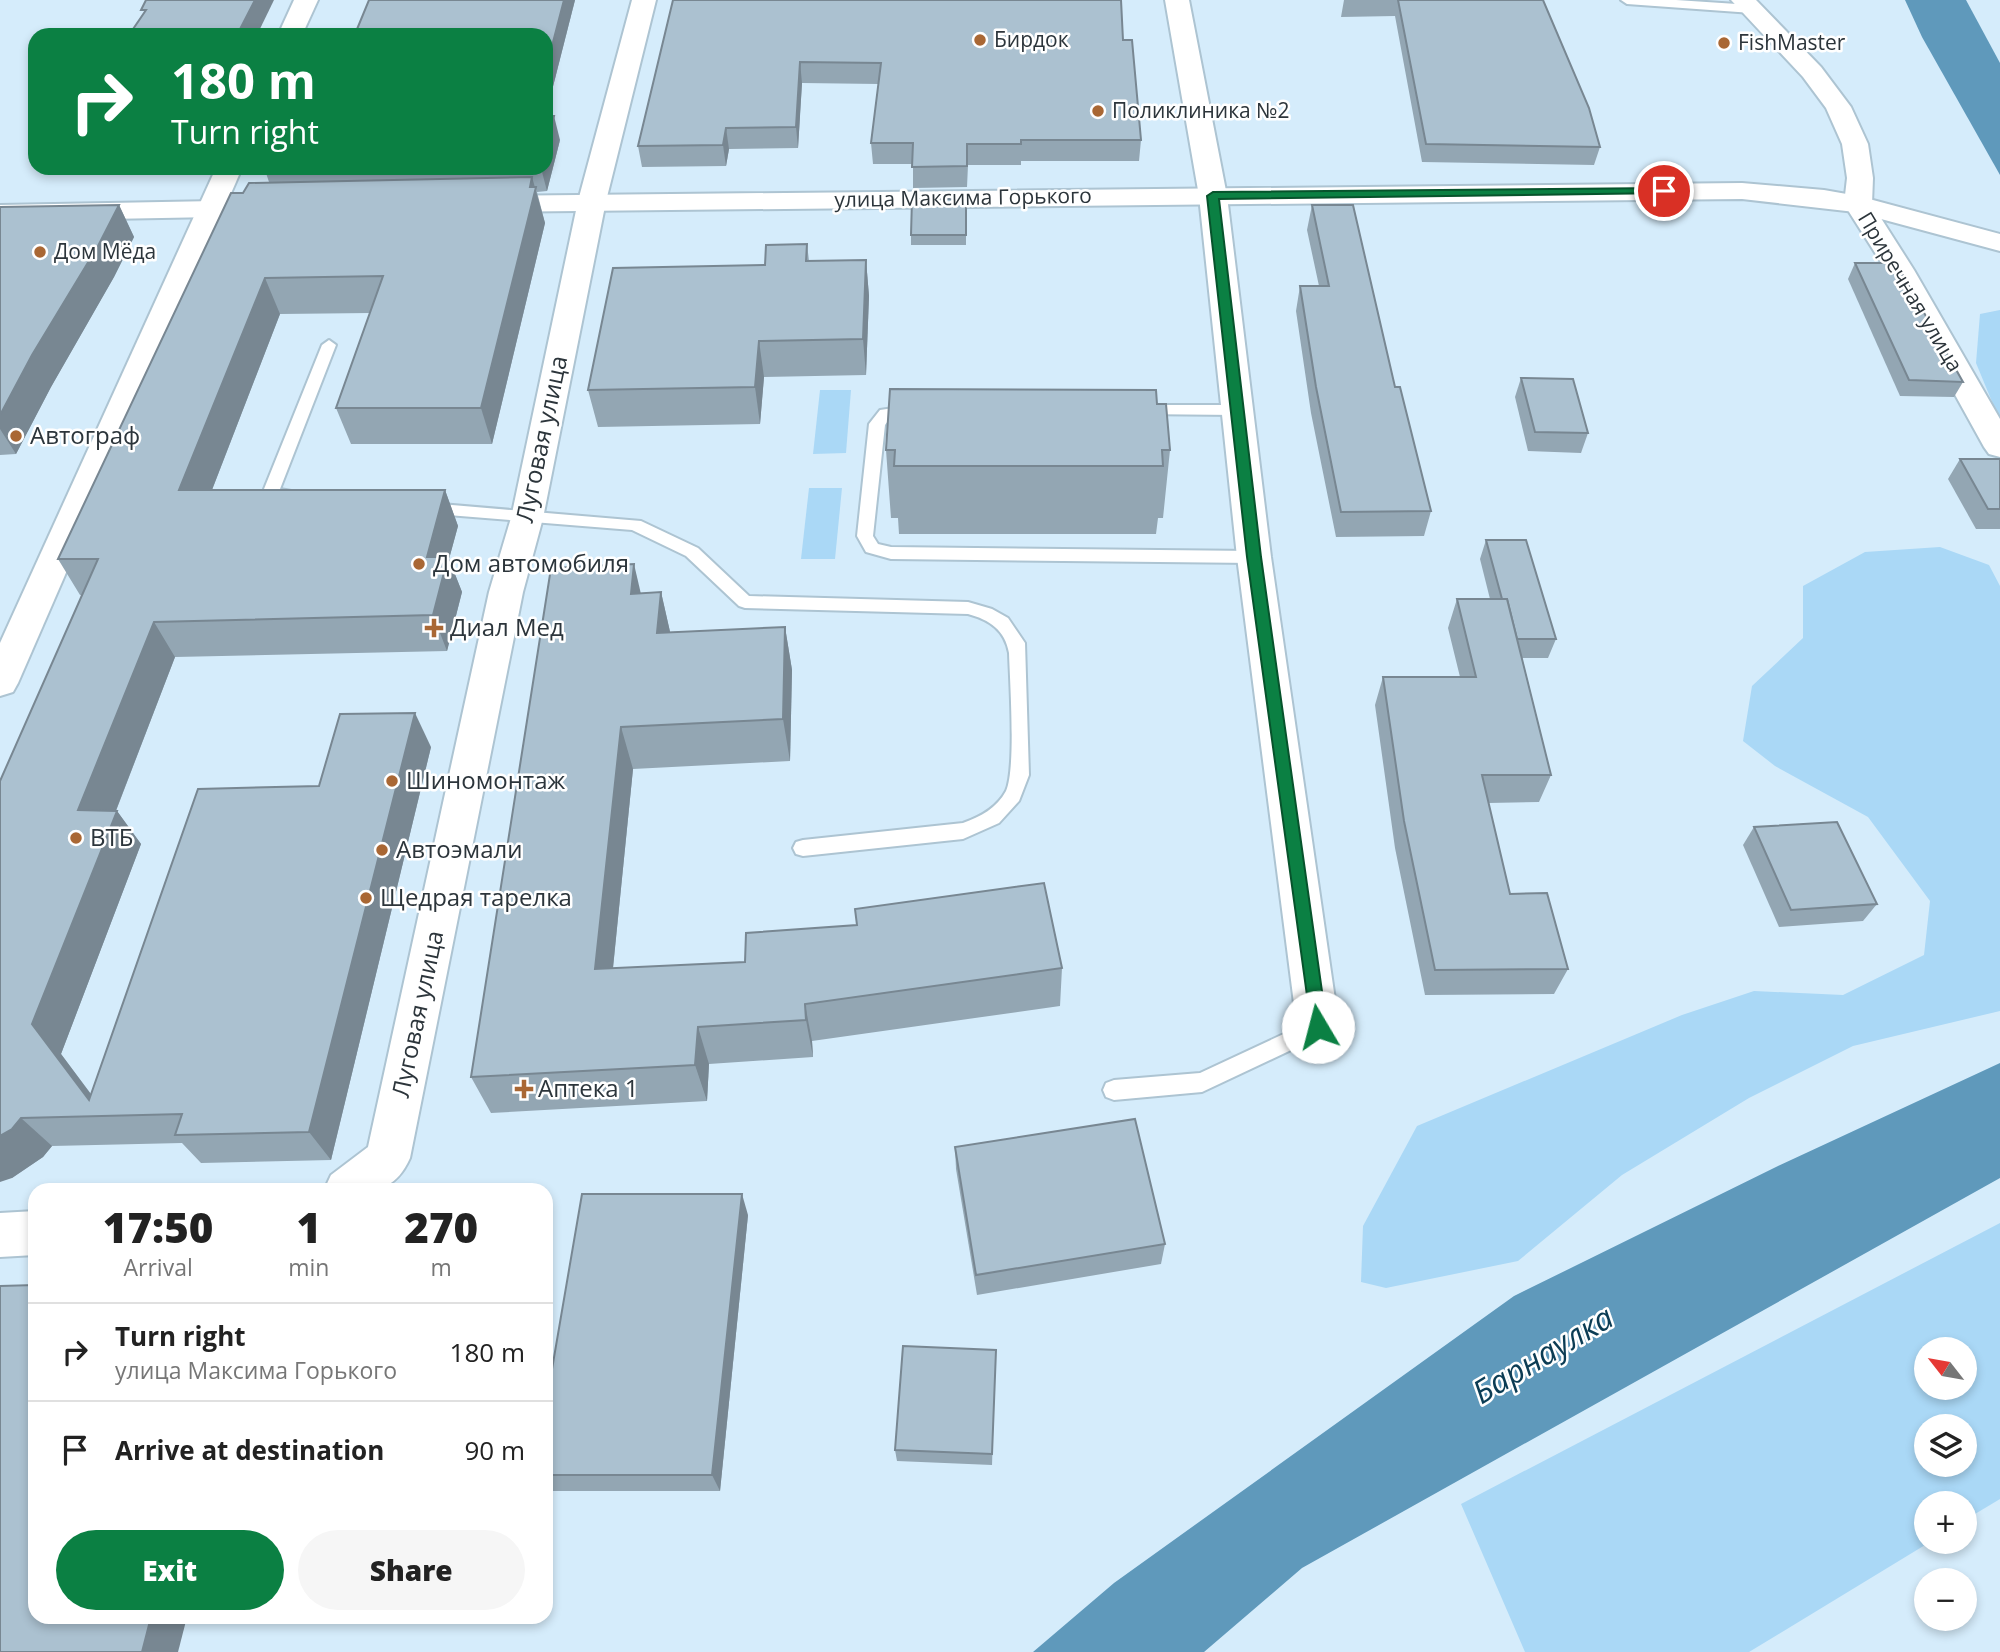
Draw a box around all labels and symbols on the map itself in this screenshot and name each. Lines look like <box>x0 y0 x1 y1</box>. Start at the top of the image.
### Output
place label: Бирдок <box>994 25 1069 53</box>
place label: FishMaster <box>1738 28 1846 56</box>
marker: Бирдок <box>972 32 988 48</box>
marker: FishMaster <box>1716 35 1732 51</box>
place label: Поликлиника №2 <box>1112 96 1290 124</box>
marker: Поликлиника №2 <box>1090 103 1106 119</box>
pin <box>1634 161 1694 221</box>
street label: улица Максима Горького <box>834 181 1092 213</box>
street label: Приречная улица <box>1852 206 1970 377</box>
place label: Дом Мёда <box>54 237 156 265</box>
marker: Дом Мёда <box>32 244 48 260</box>
street label: Луговая улица <box>507 352 574 525</box>
place label: Автограф <box>30 418 140 451</box>
marker: Автограф <box>8 428 24 444</box>
place label: Дом автомобиля <box>433 546 629 579</box>
marker: Дом автомобиля <box>411 556 427 572</box>
place label: Диал Мед <box>450 610 564 643</box>
marker: Диал Мед <box>424 618 444 638</box>
place label: Шиномонтаж <box>406 763 566 796</box>
marker: Шиномонтаж <box>384 773 400 789</box>
place label: ВТБ <box>90 820 133 853</box>
marker: ВТБ <box>68 830 84 846</box>
place label: Автоэмали <box>396 832 522 865</box>
marker: Автоэмали <box>374 842 390 858</box>
place label: Щедрая тарелка <box>380 880 572 913</box>
marker: Щедрая тарелка <box>358 890 374 906</box>
street label: Луговая улица <box>383 927 450 1100</box>
position arrow <box>1281 990 1355 1064</box>
place label: Аптека 1 <box>538 1071 639 1104</box>
marker: Аптека 1 <box>516 1081 532 1097</box>
water label: Барнаулка <box>1464 1295 1621 1413</box>
north arrow <box>1914 1337 1978 1400</box>

